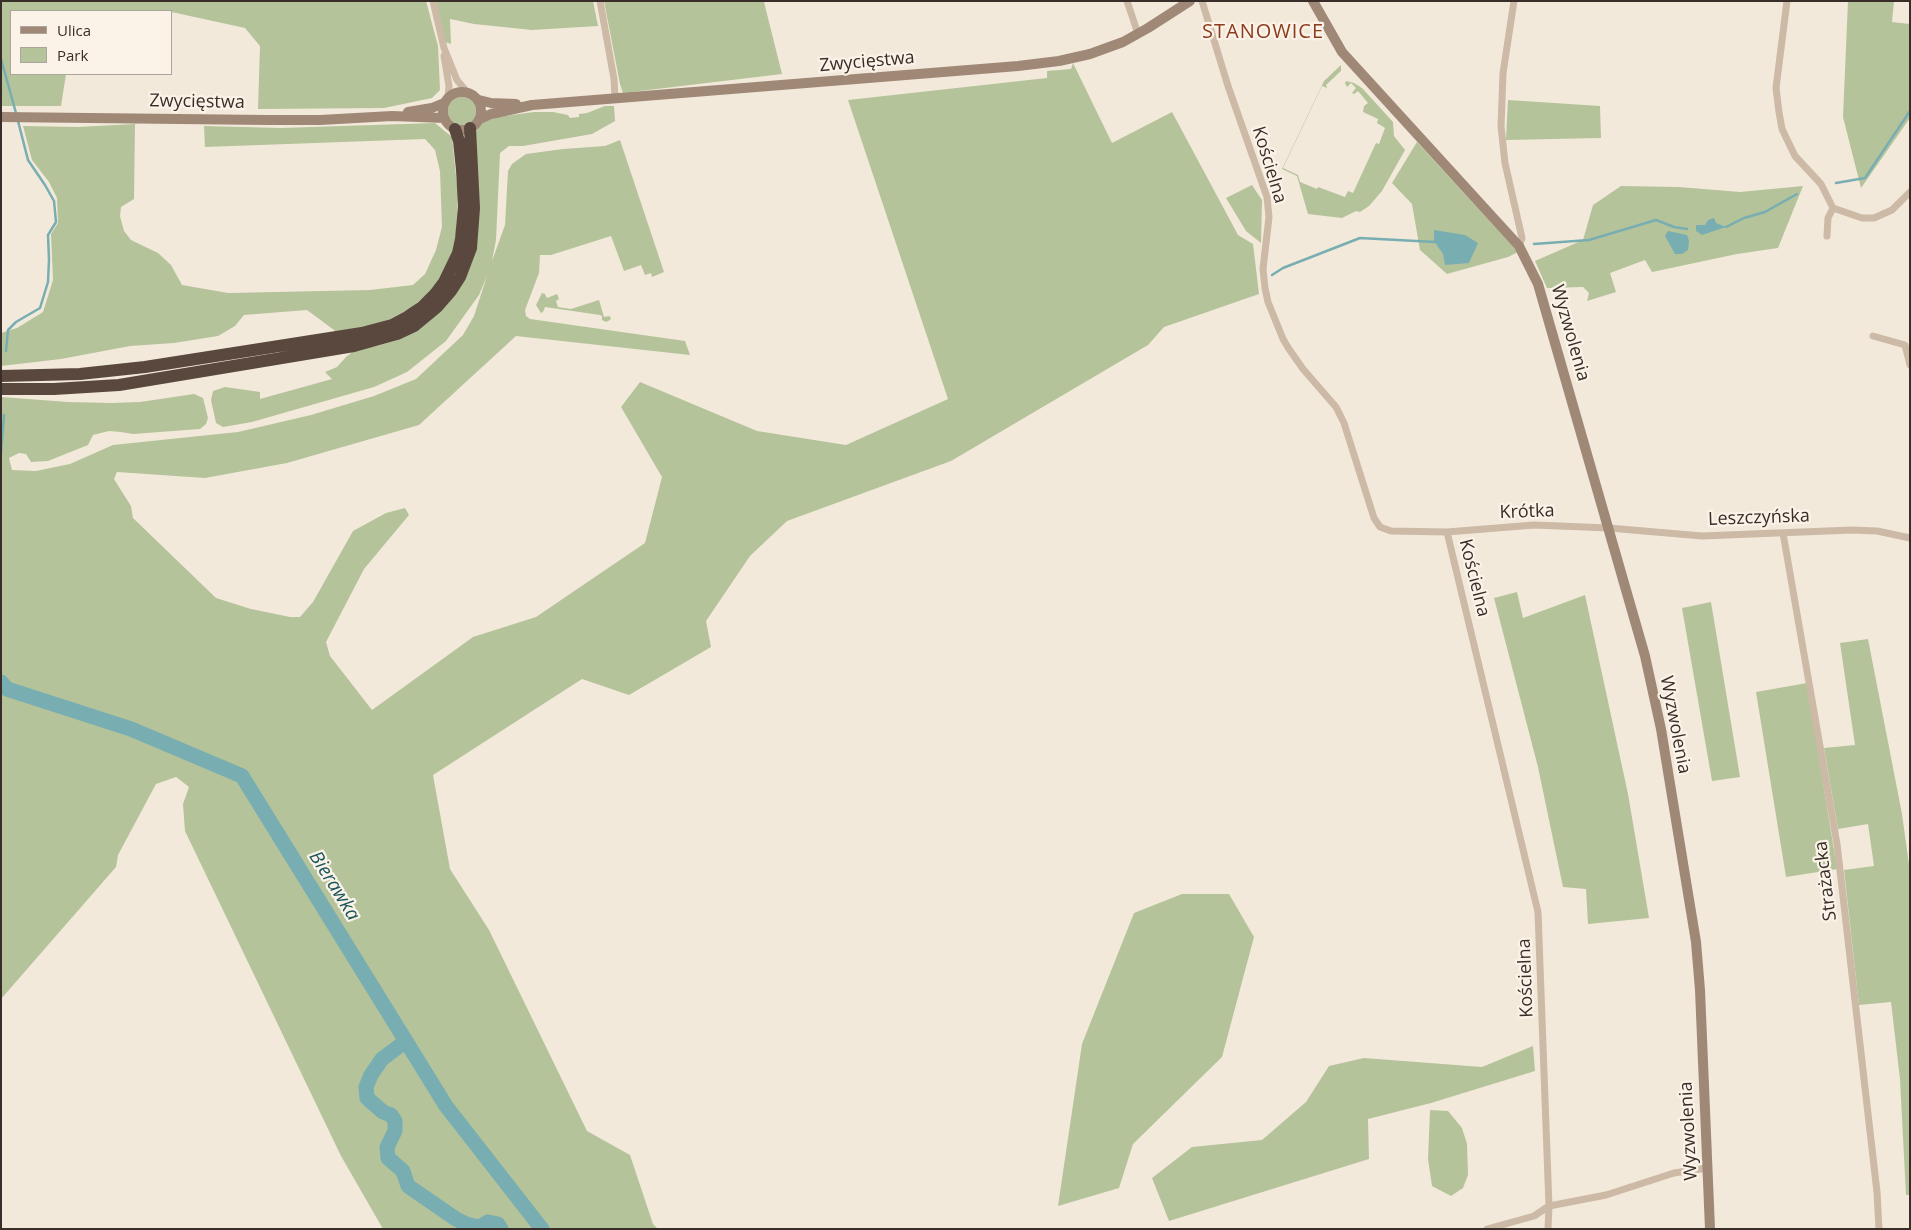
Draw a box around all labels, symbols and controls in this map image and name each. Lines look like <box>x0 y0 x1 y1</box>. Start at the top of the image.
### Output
legend <box>10 10 172 75</box>
text: Ulica <box>57 20 91 40</box>
district label: STANOWICE <box>1201 20 1325 44</box>
text: Park <box>57 45 88 65</box>
street label: Zwycięstwa <box>818 47 916 77</box>
street label: Zwycięstwa <box>149 90 245 114</box>
street label: Kościelna <box>1247 124 1291 206</box>
street label: Wyzwolenia <box>1546 282 1594 384</box>
street label: Krótka <box>1499 500 1555 524</box>
street label: Leszczyńska <box>1708 505 1810 531</box>
street label: Kościelna <box>1454 537 1494 619</box>
street label: Wyzwolenia <box>1655 674 1695 776</box>
street label: Strażacka <box>1810 840 1842 922</box>
water label: Bierawka <box>304 847 364 925</box>
street label: Kościelna <box>1514 938 1538 1018</box>
street label: Wyzwolenia <box>1676 1081 1702 1181</box>

